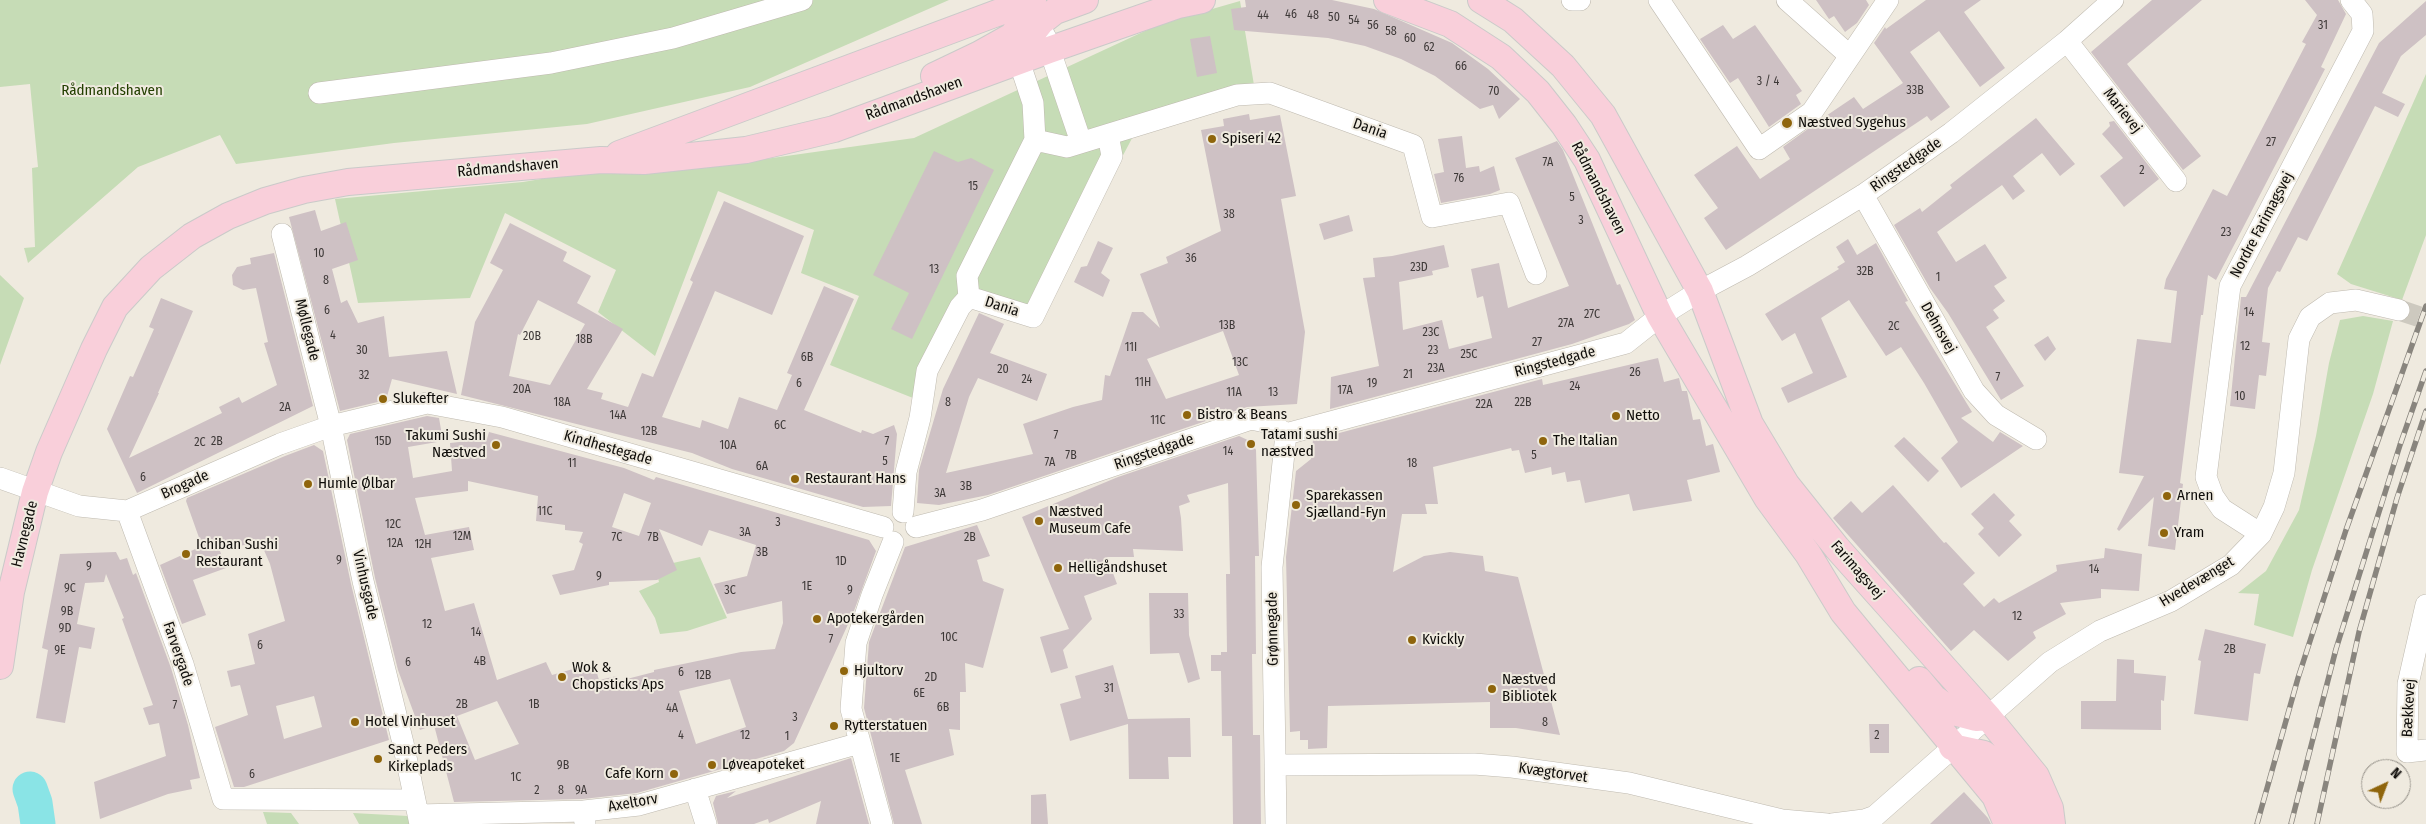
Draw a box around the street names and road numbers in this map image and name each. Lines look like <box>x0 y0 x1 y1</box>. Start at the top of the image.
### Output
street label: Rådmandshaven <box>863 73 965 125</box>
street label: Marievej <box>2099 85 2145 137</box>
street label: Dania <box>1351 115 1389 143</box>
street label: Ringstedgade <box>1867 134 1945 196</box>
street label: Rådmandshaven <box>1567 139 1629 237</box>
street label: Rådmandshaven <box>457 155 559 181</box>
street label: Nordre Farimagsvej <box>2227 169 2297 281</box>
street label: Dania <box>983 293 1021 321</box>
street label: Møllegade <box>291 297 323 363</box>
street label: Dehnsvej <box>1916 299 1960 357</box>
street label: Ringstedgade <box>1513 343 1597 381</box>
street label: Kindhestegade <box>562 427 654 469</box>
street label: Ringstedgade <box>1112 430 1196 474</box>
street label: Brogade <box>158 467 212 503</box>
street label: Havnegade <box>8 499 42 569</box>
street label: Farimagsvej <box>1827 537 1887 603</box>
street label: Vinhusgade <box>348 548 382 622</box>
street label: Hvedevænget <box>2157 553 2237 611</box>
street label: Grønnegade <box>1263 592 1283 666</box>
street label: Farvergade <box>159 619 197 689</box>
street label: Bækkevej <box>2398 678 2420 738</box>
street label: Kvægtorvet <box>1517 759 1589 787</box>
street label: Axeltorv <box>607 790 659 816</box>

